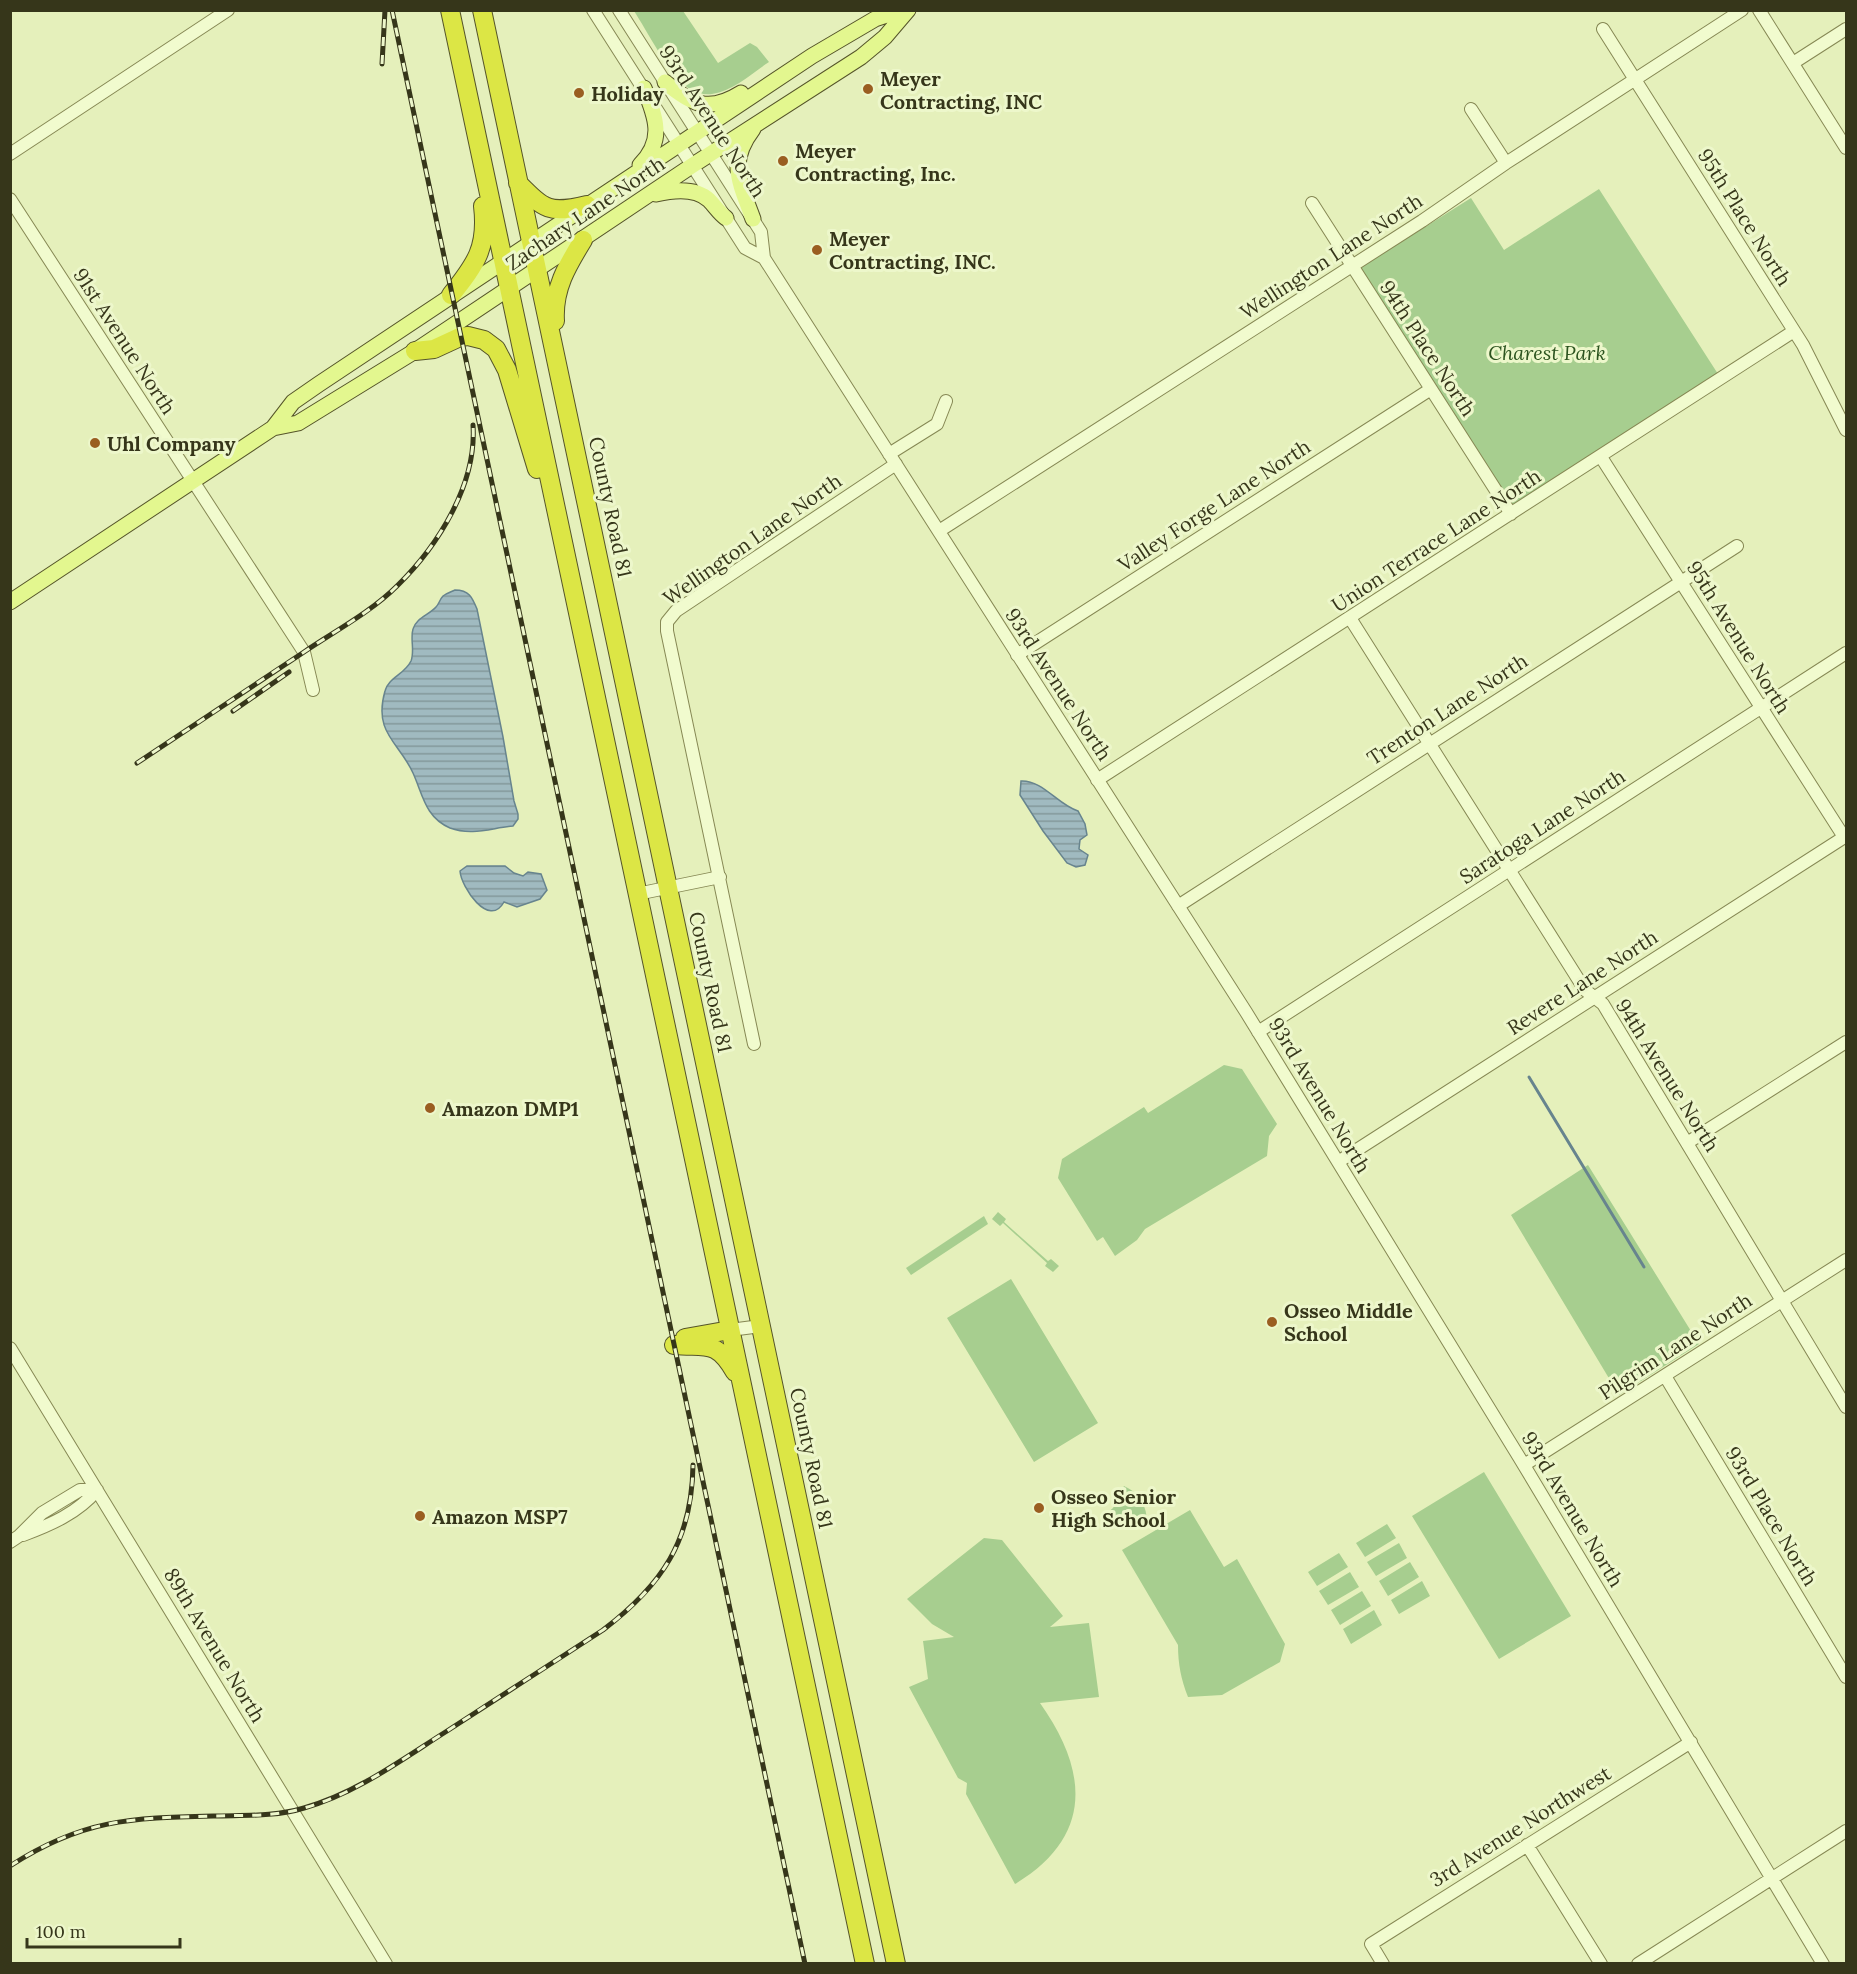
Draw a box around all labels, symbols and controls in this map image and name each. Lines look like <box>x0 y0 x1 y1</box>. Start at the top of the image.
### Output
street label: 93rd Avenue North <box>654 40 772 202</box>
place label: Meyer Contracting, INC <box>880 66 1042 114</box>
place label: Holiday <box>591 81 664 106</box>
marker: Meyer Contracting, INC <box>861 82 875 96</box>
marker: Holiday <box>572 86 586 100</box>
place label: Meyer Contracting, Inc. <box>795 138 956 186</box>
street label: 95th Place North <box>1693 144 1797 290</box>
street label: Zachary Lane North <box>501 151 669 275</box>
marker: Meyer Contracting, Inc. <box>776 154 790 168</box>
street label: Wellington Lane North <box>1235 188 1427 324</box>
place label: Meyer Contracting, INC. <box>829 226 996 274</box>
marker: Meyer Contracting, INC. <box>810 243 824 257</box>
street label: 91st Avenue North <box>68 263 182 419</box>
street label: 94th Place North <box>1375 275 1481 421</box>
park label: Charest Park <box>1488 340 1606 365</box>
place label: Uhl Company <box>107 431 235 456</box>
street label: Valley Forge Lane North <box>1112 433 1315 577</box>
street label: County Road 81 <box>584 434 638 580</box>
marker: Uhl Company <box>88 436 102 450</box>
street label: Union Terrace Lane North <box>1327 463 1545 617</box>
street label: Wellington Lane North <box>658 468 846 610</box>
street label: 95th Avenue North <box>1682 556 1796 718</box>
street label: 93rd Avenue North <box>1000 603 1118 765</box>
street label: Trenton Lane North <box>1362 648 1532 770</box>
street label: Saratoga Lane North <box>1455 763 1629 889</box>
street label: County Road 81 <box>684 909 738 1055</box>
street label: Revere Lane North <box>1502 924 1662 1040</box>
street label: 94th Avenue North <box>1611 994 1725 1156</box>
street label: 93rd Avenue North <box>1264 1013 1376 1177</box>
place label: Amazon DMP1 <box>442 1096 579 1121</box>
marker: Amazon DMP1 <box>423 1101 437 1115</box>
street label: Pilgrim Lane North <box>1594 1287 1756 1405</box>
place label: Osseo Middle School <box>1284 1298 1413 1346</box>
marker: Osseo Middle School <box>1265 1315 1279 1329</box>
street label: County Road 81 <box>785 1385 839 1531</box>
street label: 93rd Avenue North <box>1517 1427 1629 1591</box>
street label: 93rd Place North <box>1721 1442 1823 1590</box>
place label: Osseo Senior High School <box>1051 1484 1176 1532</box>
marker: Osseo Senior High School <box>1032 1501 1046 1515</box>
place label: Amazon MSP7 <box>432 1504 568 1529</box>
marker: Amazon MSP7 <box>413 1509 427 1523</box>
street label: 89th Avenue North <box>159 1563 271 1727</box>
street label: 3rd Avenue Northwest <box>1425 1760 1615 1892</box>
scale bar <box>27 1911 180 1949</box>
text: 100 m <box>36 1920 86 1943</box>

